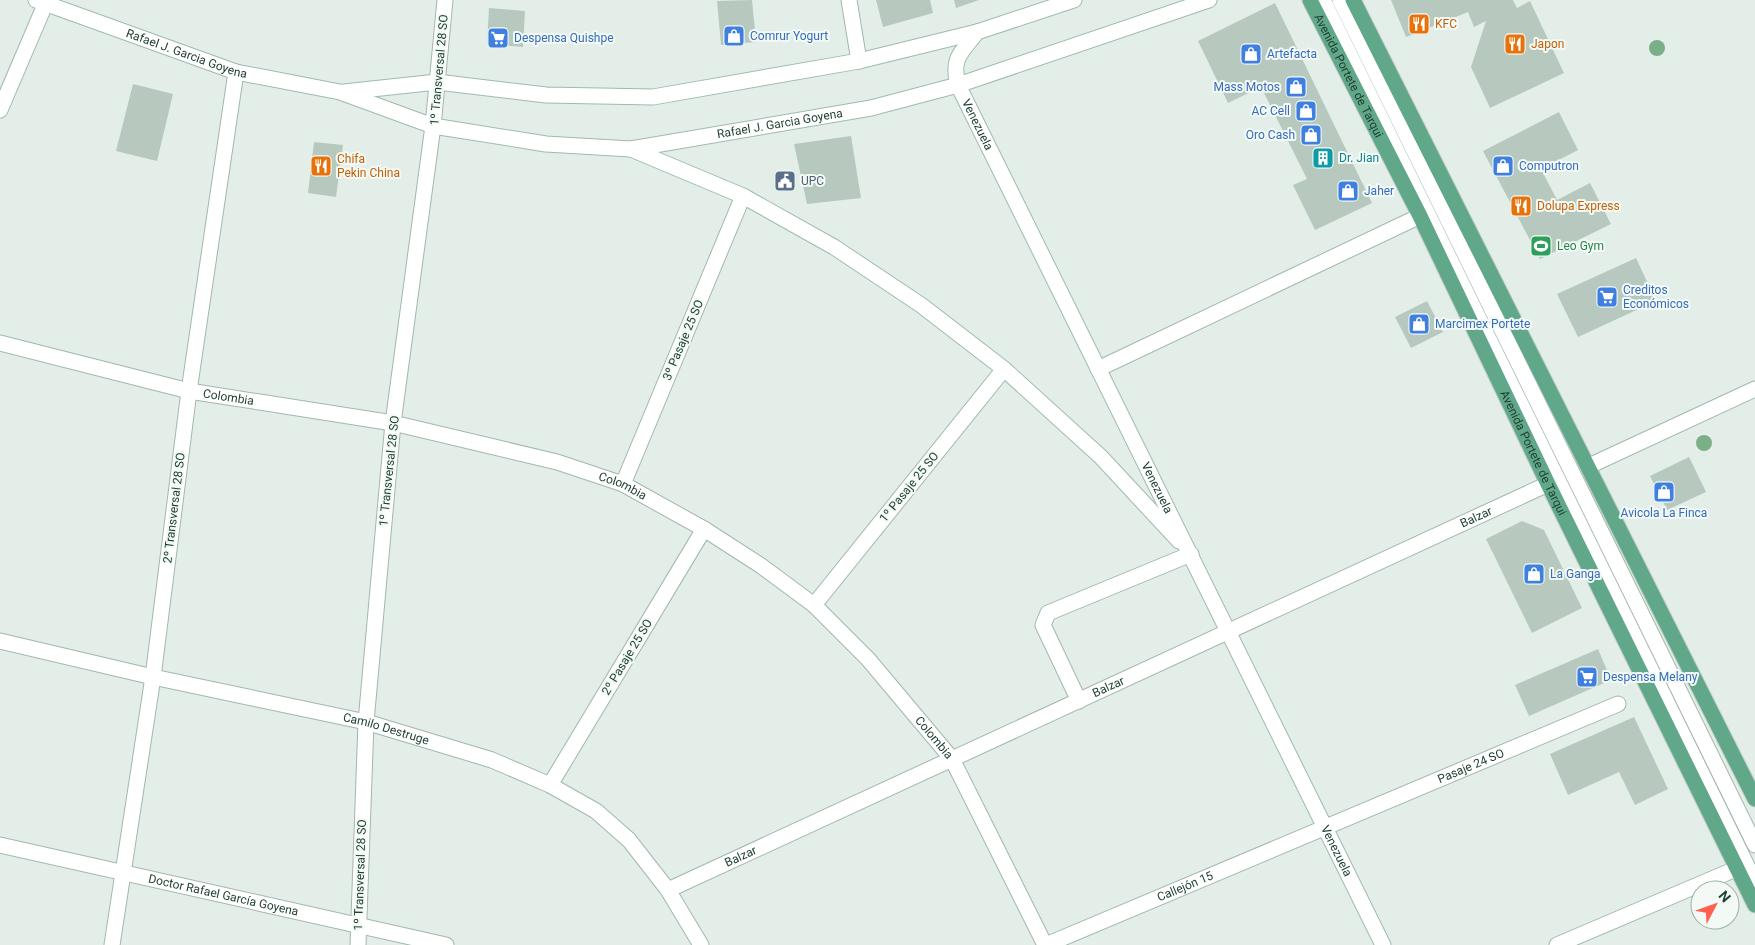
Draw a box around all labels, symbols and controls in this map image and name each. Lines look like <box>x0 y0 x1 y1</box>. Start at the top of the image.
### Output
street label: Avenida Portete de Tarqui <box>1311 11 1386 140</box>
restaurant icon: KFC <box>1407 12 1431 36</box>
street label: 1º Transversal 28 SO <box>427 14 451 126</box>
place label: KFC <box>1435 17 1457 31</box>
shop icon: Comrur Yogurt <box>722 24 746 48</box>
street label: Rafael J. Garcia Goyena <box>124 26 248 81</box>
supermarket icon: Despensa Quishpe <box>486 26 510 50</box>
place label: Comrur Yogurt <box>750 29 828 43</box>
place label: Despensa Quishpe <box>514 31 614 45</box>
restaurant icon: Japon <box>1503 32 1527 56</box>
place label: Japon <box>1531 37 1564 51</box>
shop icon: Artefacta <box>1239 42 1263 66</box>
place label: Artefacta <box>1267 47 1317 61</box>
shop icon: Mass Motos <box>1284 75 1308 99</box>
place label: Mass Motos <box>1213 80 1280 94</box>
street label: Venezuela <box>959 97 996 153</box>
shop icon: AC Cell <box>1294 99 1318 123</box>
place label: AC Cell <box>1251 104 1290 118</box>
street label: Rafael J. Garcia Goyena <box>716 106 844 141</box>
shop icon: Oro Cash <box>1299 123 1323 147</box>
place label: Oro Cash <box>1246 128 1295 142</box>
building icon: Dr. Jian <box>1311 146 1335 170</box>
place label: Dr. Jian <box>1339 151 1379 165</box>
place label: Chifa Pekin China <box>337 152 400 180</box>
restaurant icon: Chifa Pekin China <box>309 154 333 178</box>
shop icon: Computron <box>1491 154 1515 178</box>
place label: Computron <box>1519 159 1579 173</box>
public building icon: UPC <box>773 169 797 193</box>
place label: UPC <box>801 174 824 188</box>
shop icon: Jaher <box>1336 179 1360 203</box>
place label: Jaher <box>1364 184 1394 198</box>
restaurant icon: Dolupa Express <box>1509 194 1533 218</box>
place label: Dolupa Express <box>1537 199 1620 213</box>
sports icon: Leo Gym <box>1529 234 1553 258</box>
place label: Leo Gym <box>1557 239 1604 253</box>
place label: Creditos Económicos <box>1623 283 1689 311</box>
supermarket icon: Creditos Económicos <box>1595 285 1619 309</box>
street label: 3º Pasaje 25 SO <box>660 298 706 382</box>
shop icon: Marcimex Portete <box>1407 312 1431 336</box>
place label: Marcimex Portete <box>1435 317 1530 331</box>
street label: Colombia <box>202 386 255 408</box>
street label: Avenida Portete de Tarqui <box>1497 388 1569 518</box>
street label: 1º Transversal 28 SO <box>376 415 402 527</box>
street label: 1º Pasaje 25 SO <box>876 449 942 525</box>
street label: 2º Transversal 28 SO <box>160 452 188 564</box>
street label: Venezuela <box>1139 460 1176 516</box>
street label: Colombia <box>597 469 649 503</box>
shop icon: Avicola La Finca <box>1652 480 1676 504</box>
street label: Balzar <box>1458 504 1494 531</box>
place label: Avicola La Finca <box>1621 506 1707 520</box>
shop icon: La Ganga <box>1522 562 1546 586</box>
place label: La Ganga <box>1550 567 1601 581</box>
street label: 2º Pasaje 25 SO <box>599 617 655 697</box>
supermarket icon: Despensa Melany <box>1575 665 1599 689</box>
place label: Despensa Melany <box>1603 670 1698 684</box>
street label: Balzar <box>1090 673 1127 700</box>
street label: Camilo Destruge <box>342 710 431 748</box>
street label: Colombia <box>912 713 956 762</box>
street label: Pasaje 24 SO <box>1435 746 1506 786</box>
street label: 1º Transversal 28 SO <box>351 819 369 931</box>
street label: Venezuela <box>1318 823 1355 879</box>
street label: Balzar <box>722 843 759 870</box>
street label: Callejón 15 <box>1155 868 1215 904</box>
street label: Doctor Rafael García Goyena <box>147 872 300 919</box>
north arrow <box>1690 880 1740 930</box>
text: N <box>1716 887 1734 905</box>

